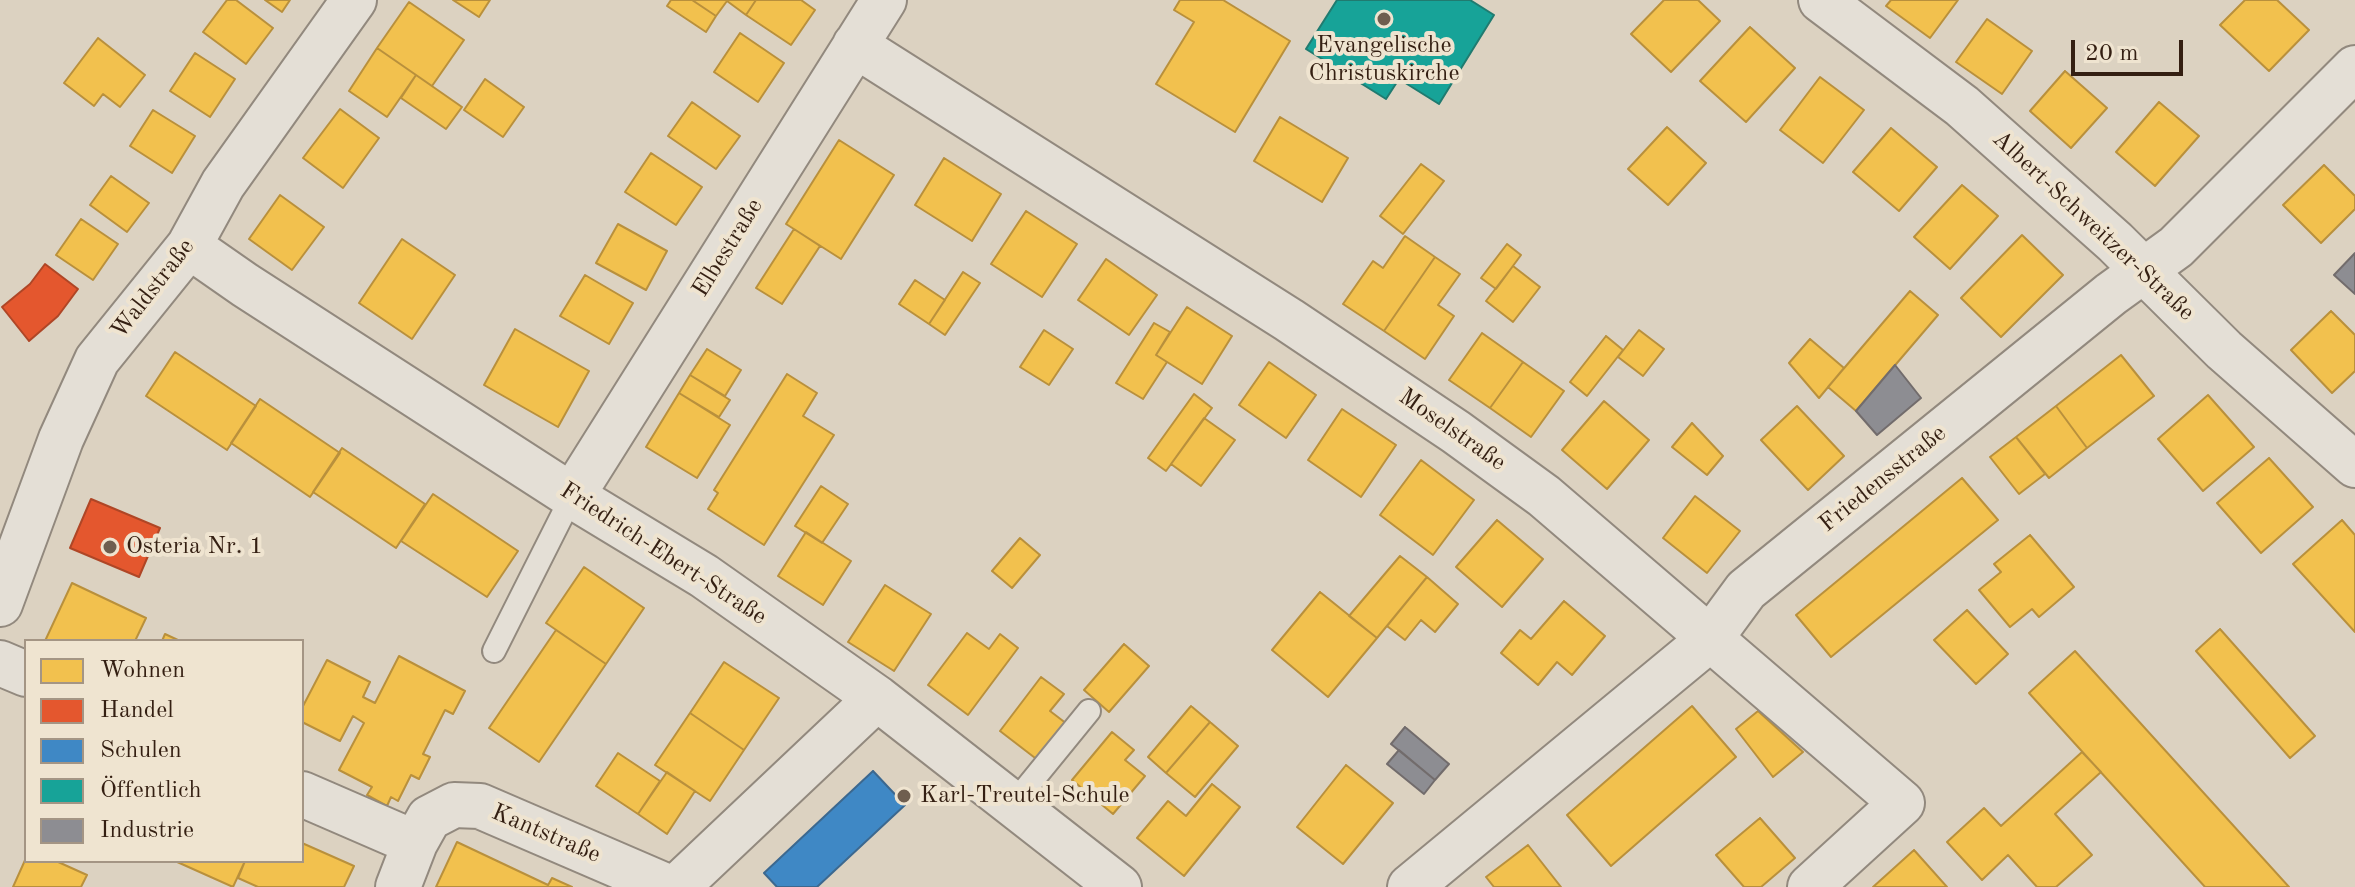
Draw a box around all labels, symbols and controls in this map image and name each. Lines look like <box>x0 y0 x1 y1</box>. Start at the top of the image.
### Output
marker: Evangelische Christuskirche <box>1375 10 1393 28</box>
scale bar <box>2075 24 2187 74</box>
place label: Evangelische Christuskirche <box>1309 32 1459 88</box>
text: 20 m <box>2085 42 2139 66</box>
street label: Albert-Schweitzer-Straße <box>1986 125 2200 327</box>
street label: Elbestraße <box>686 193 770 303</box>
street label: Waldstraße <box>105 233 201 345</box>
street label: Moselstraße <box>1393 383 1511 477</box>
street label: Friedensstraße <box>1814 419 1952 539</box>
street label: Friedrich-Ebert-Straße <box>554 476 772 632</box>
place label: Osteria Nr. 1 <box>126 533 263 561</box>
marker: Osteria Nr. 1 <box>101 538 119 556</box>
legend <box>24 639 304 863</box>
text: Wohnen <box>100 659 185 683</box>
text: Handel <box>100 699 174 723</box>
text: Schulen <box>100 739 182 763</box>
text: Öffentlich <box>100 779 202 803</box>
place label: Karl-Treutel-Schule <box>920 782 1130 810</box>
marker: Karl-Treutel-Schule <box>895 787 913 805</box>
street label: Kantstraße <box>487 798 605 870</box>
text: Industrie <box>100 819 194 843</box>

